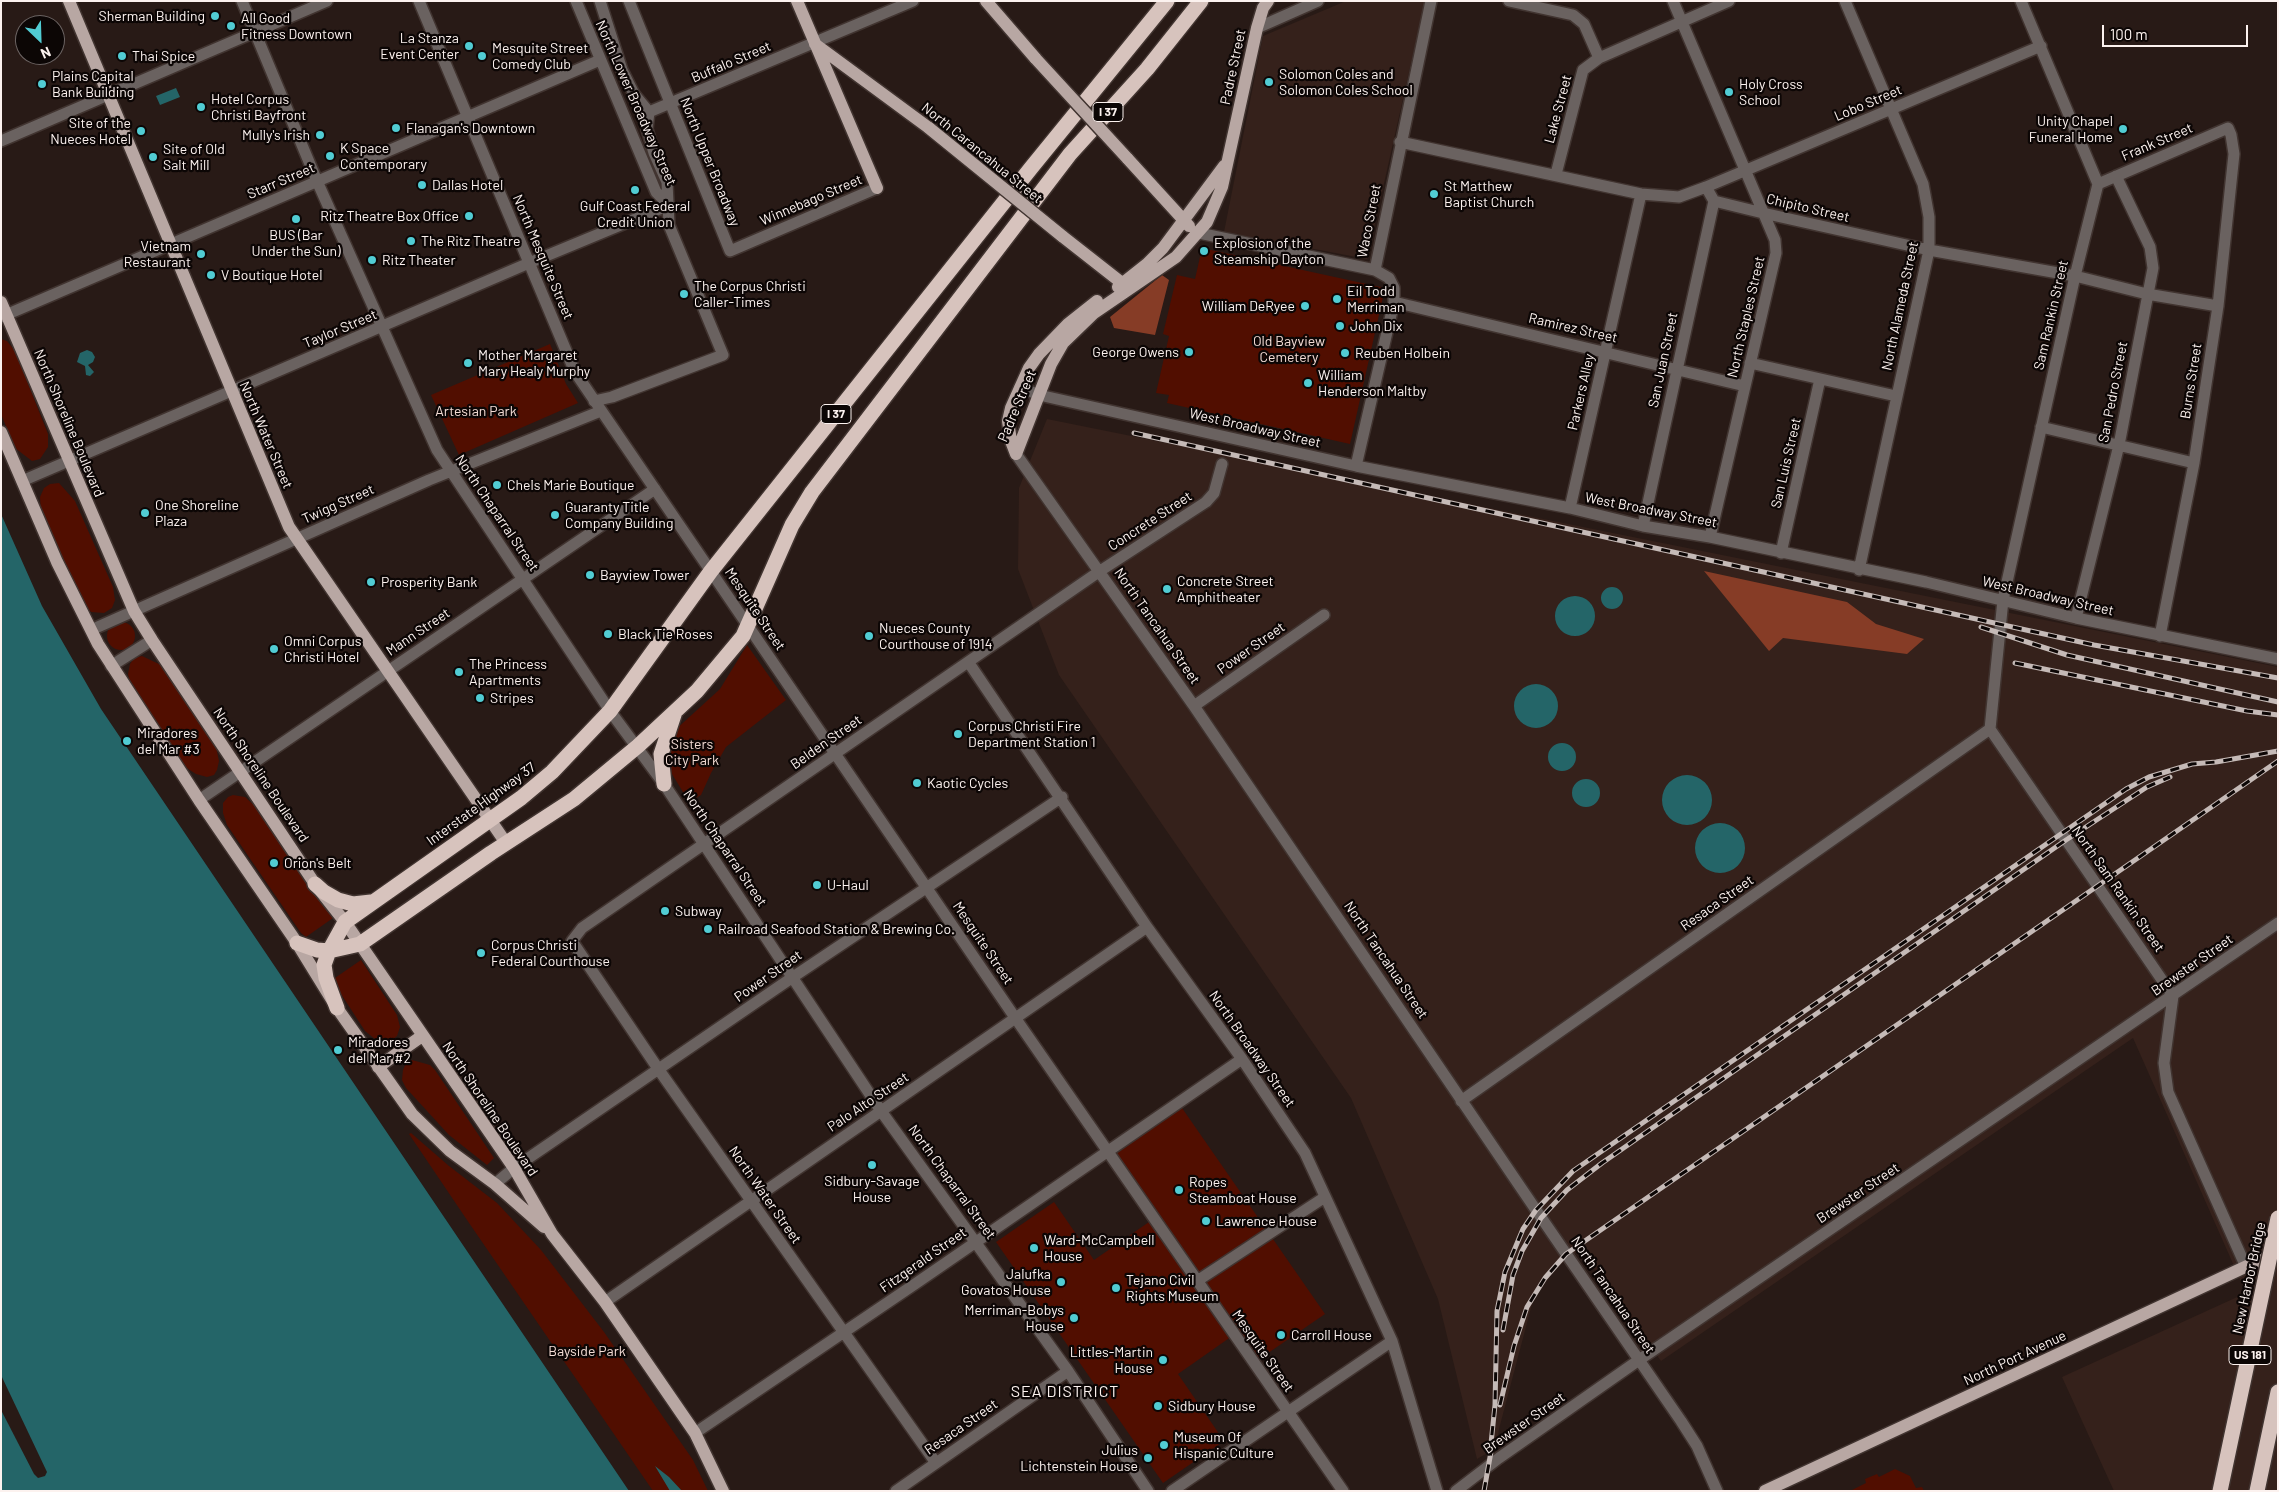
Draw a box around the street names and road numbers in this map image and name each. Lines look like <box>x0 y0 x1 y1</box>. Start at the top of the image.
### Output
street label: North Lower Broadway Street <box>592 18 680 188</box>
street label: Padre Street <box>1217 28 1249 106</box>
street label: Buffalo Street <box>689 38 773 86</box>
street label: Lake Street <box>1541 73 1575 145</box>
street label: Lobo Street <box>1832 81 1904 125</box>
street label: North Upper Broadway <box>676 95 744 229</box>
street label: North Carancahua Street <box>918 99 1046 207</box>
road number: I 37 <box>1093 102 1123 121</box>
street label: Frank Street <box>2119 120 2195 164</box>
street label: Starr Street <box>245 159 317 203</box>
street label: Winnebago Street <box>757 171 865 229</box>
street label: Waco Street <box>1354 183 1384 259</box>
street label: Chipito Street <box>1765 190 1851 226</box>
street label: North Mesquite Street <box>509 192 577 322</box>
street label: North Alameda Street <box>1878 240 1922 372</box>
street label: North Staples Street <box>1724 255 1768 379</box>
street label: Sam Rankin Street <box>2030 259 2072 371</box>
street label: Taylor Street <box>301 306 379 352</box>
street label: Ramirez Street <box>1527 310 1619 346</box>
street label: San Juan Street <box>1645 311 1681 409</box>
street label: San Pedro Street <box>2095 340 2131 444</box>
street label: Burns Street <box>2177 342 2205 420</box>
street label: North Shoreline Boulevard <box>30 347 108 499</box>
street label: Parkers Alley <box>1564 352 1598 432</box>
street label: Padre Street <box>994 367 1040 445</box>
street label: North Water Street <box>236 379 296 491</box>
road number: I 37 <box>821 404 851 424</box>
street label: West Broadway Street <box>1188 405 1322 451</box>
street label: San Luis Street <box>1767 416 1805 510</box>
street label: North Chaparral Street <box>452 451 542 575</box>
street label: Twigg Street <box>299 481 377 527</box>
street label: Concrete Street <box>1105 488 1195 554</box>
street label: West Broadway Street <box>1583 489 1719 531</box>
street label: Mesquite Street <box>721 564 789 654</box>
street label: North Tancahua Street <box>1111 565 1203 687</box>
street label: West Broadway Street <box>1981 573 2115 619</box>
street label: Mann Street <box>383 605 453 659</box>
street label: Power Street <box>1214 619 1288 677</box>
street label: North Shoreline Boulevard <box>210 704 312 846</box>
street label: Belden Street <box>787 711 865 773</box>
street label: Interstate Highway 37 <box>423 759 539 849</box>
street label: North Chaparral Street <box>680 786 770 910</box>
street label: North Sam Rankin Street <box>2068 823 2168 955</box>
street label: Resaca Street <box>1677 872 1757 934</box>
street label: Mesquite Street <box>949 898 1017 988</box>
street label: North Tancahua Street <box>1340 898 1432 1022</box>
street label: Brewster Street <box>2148 931 2236 999</box>
street label: Power Street <box>731 947 805 1005</box>
street label: North Broadway Street <box>1205 987 1299 1111</box>
street label: North Shoreline Boulevard <box>439 1038 541 1180</box>
street label: Palo Alto Street <box>824 1069 912 1135</box>
street label: North Chaparral Street <box>905 1121 999 1243</box>
street label: North Water Street <box>725 1143 805 1247</box>
street label: Brewster Street <box>1814 1159 1902 1227</box>
street label: New Harbor Bridge <box>2229 1220 2269 1336</box>
street label: Fitzgerald Street <box>876 1224 970 1296</box>
street label: North Tancahua Street <box>1567 1233 1659 1357</box>
street label: Mesquite Street <box>1229 1307 1297 1395</box>
street label: North Port Avenue <box>1961 1327 2069 1389</box>
road number: US 181 <box>2229 1346 2271 1364</box>
street label: Brewster Street <box>1480 1389 1568 1457</box>
street label: Resaca Street <box>921 1396 1001 1458</box>

